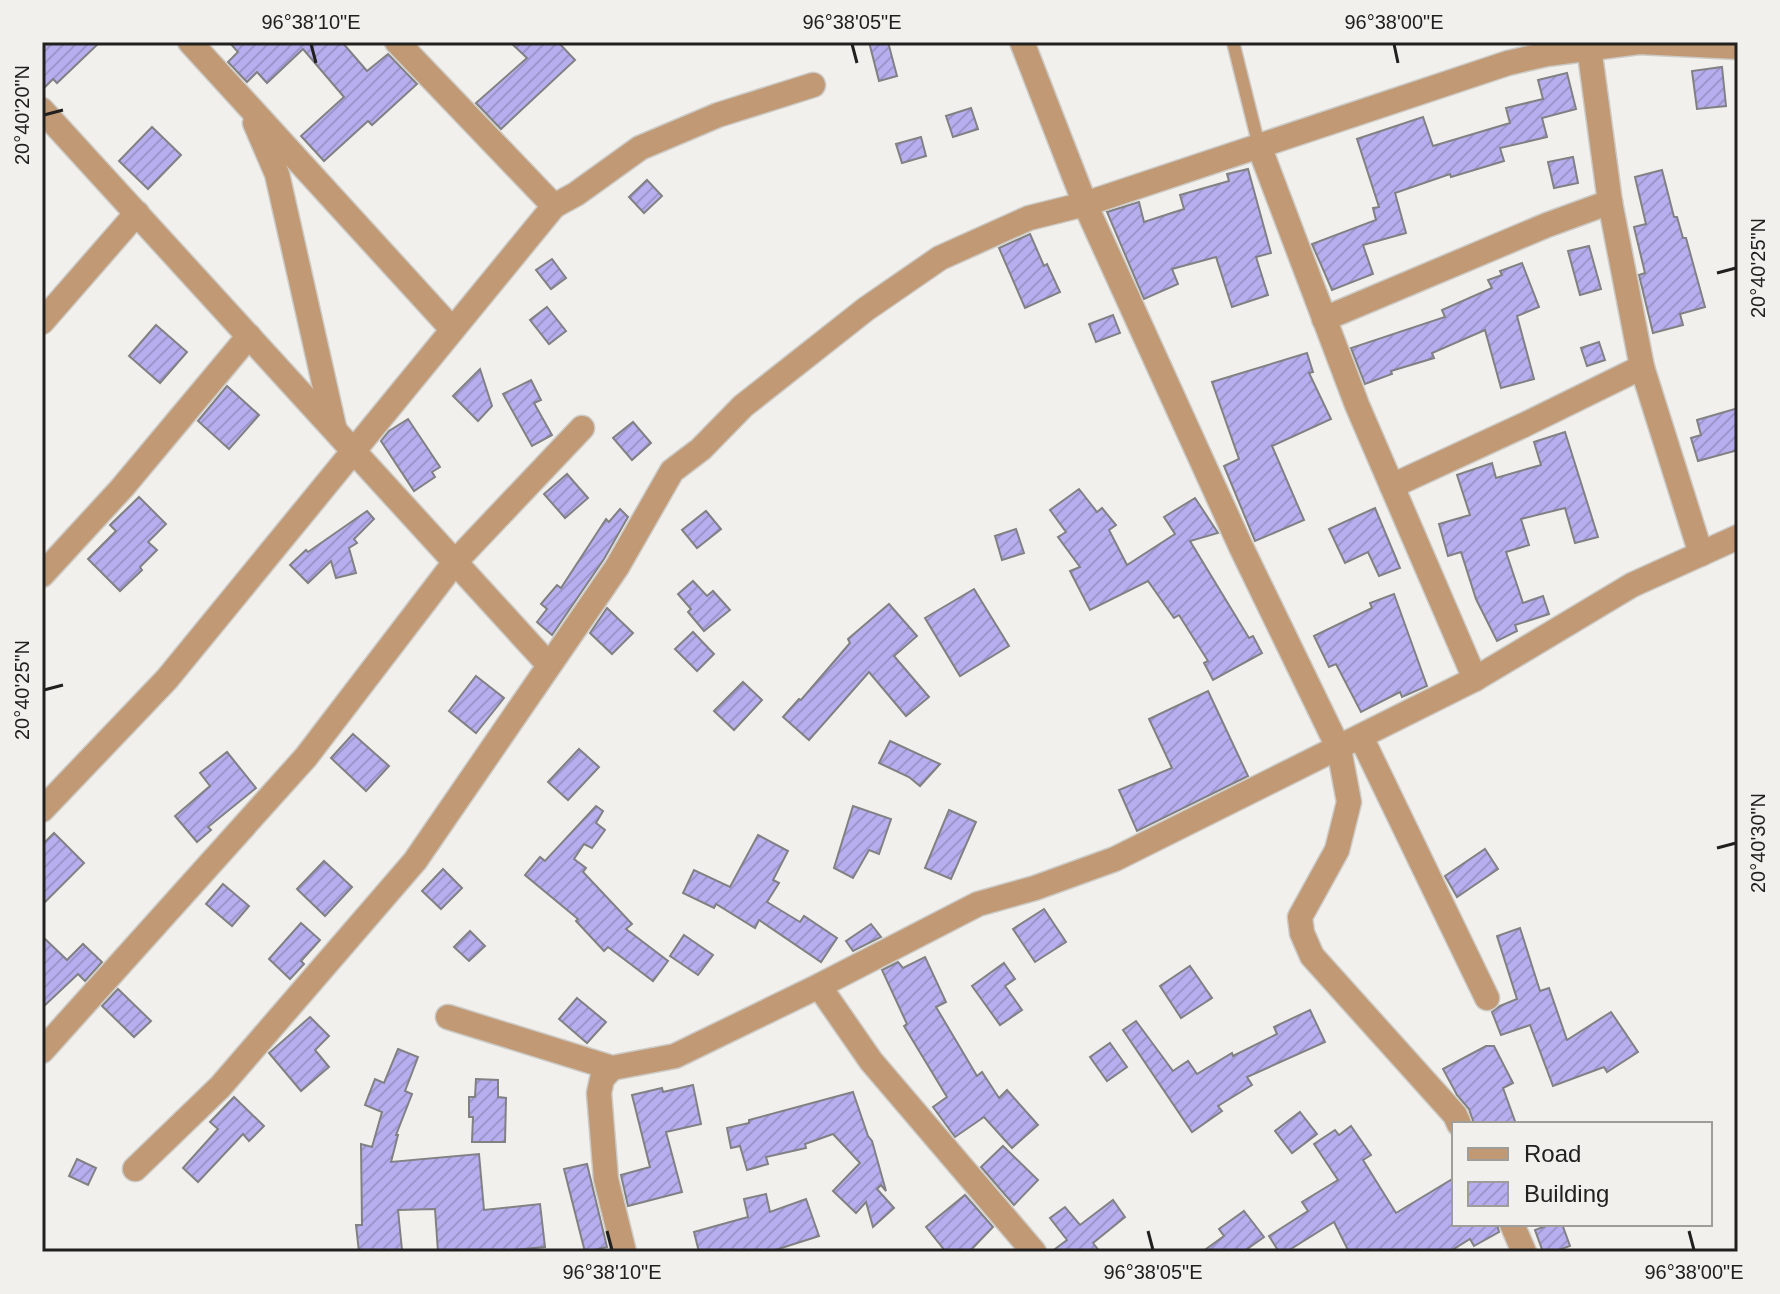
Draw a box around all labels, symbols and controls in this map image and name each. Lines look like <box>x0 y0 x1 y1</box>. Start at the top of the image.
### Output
text: 96°38'10"E <box>262 11 361 33</box>
text: 96°38'05"E <box>803 11 902 33</box>
text: 96°38'00"E <box>1345 11 1444 33</box>
text: 20°40'20"N <box>11 65 33 165</box>
text: 20°40'25"N <box>1747 218 1769 318</box>
text: 20°40'25"N <box>11 640 33 740</box>
text: 20°40'30"N <box>1747 793 1769 893</box>
legend <box>1452 1122 1712 1226</box>
text: Road <box>1524 1140 1581 1167</box>
text: Building <box>1524 1180 1609 1207</box>
text: 96°38'10"E <box>563 1261 662 1283</box>
text: 96°38'05"E <box>1104 1261 1203 1283</box>
text: 96°38'00"E <box>1645 1261 1744 1283</box>

